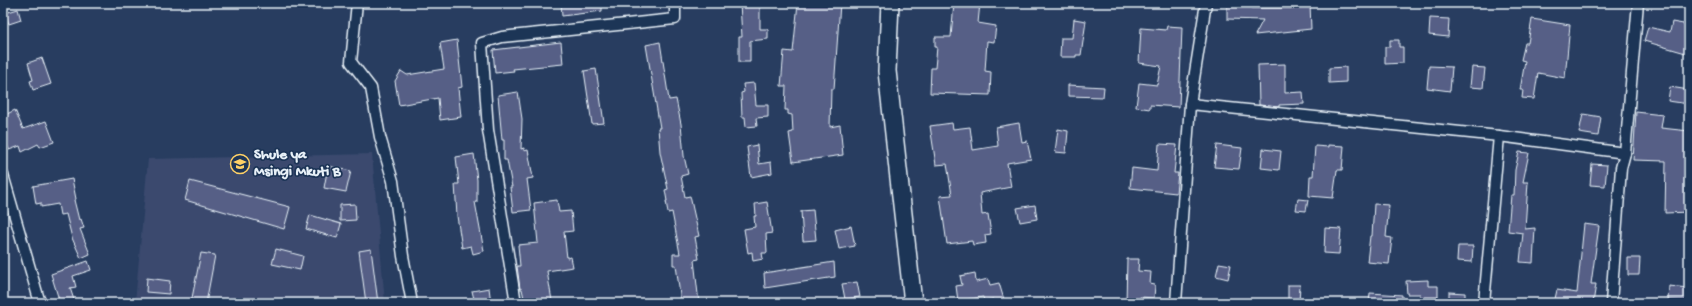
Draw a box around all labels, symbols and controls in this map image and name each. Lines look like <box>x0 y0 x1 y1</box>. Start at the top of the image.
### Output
place label: Shule ya Msingi Mkuti B <box>254 146 342 181</box>
school or university icon: Shule ya Msingi Mkuti B <box>229 153 251 175</box>

